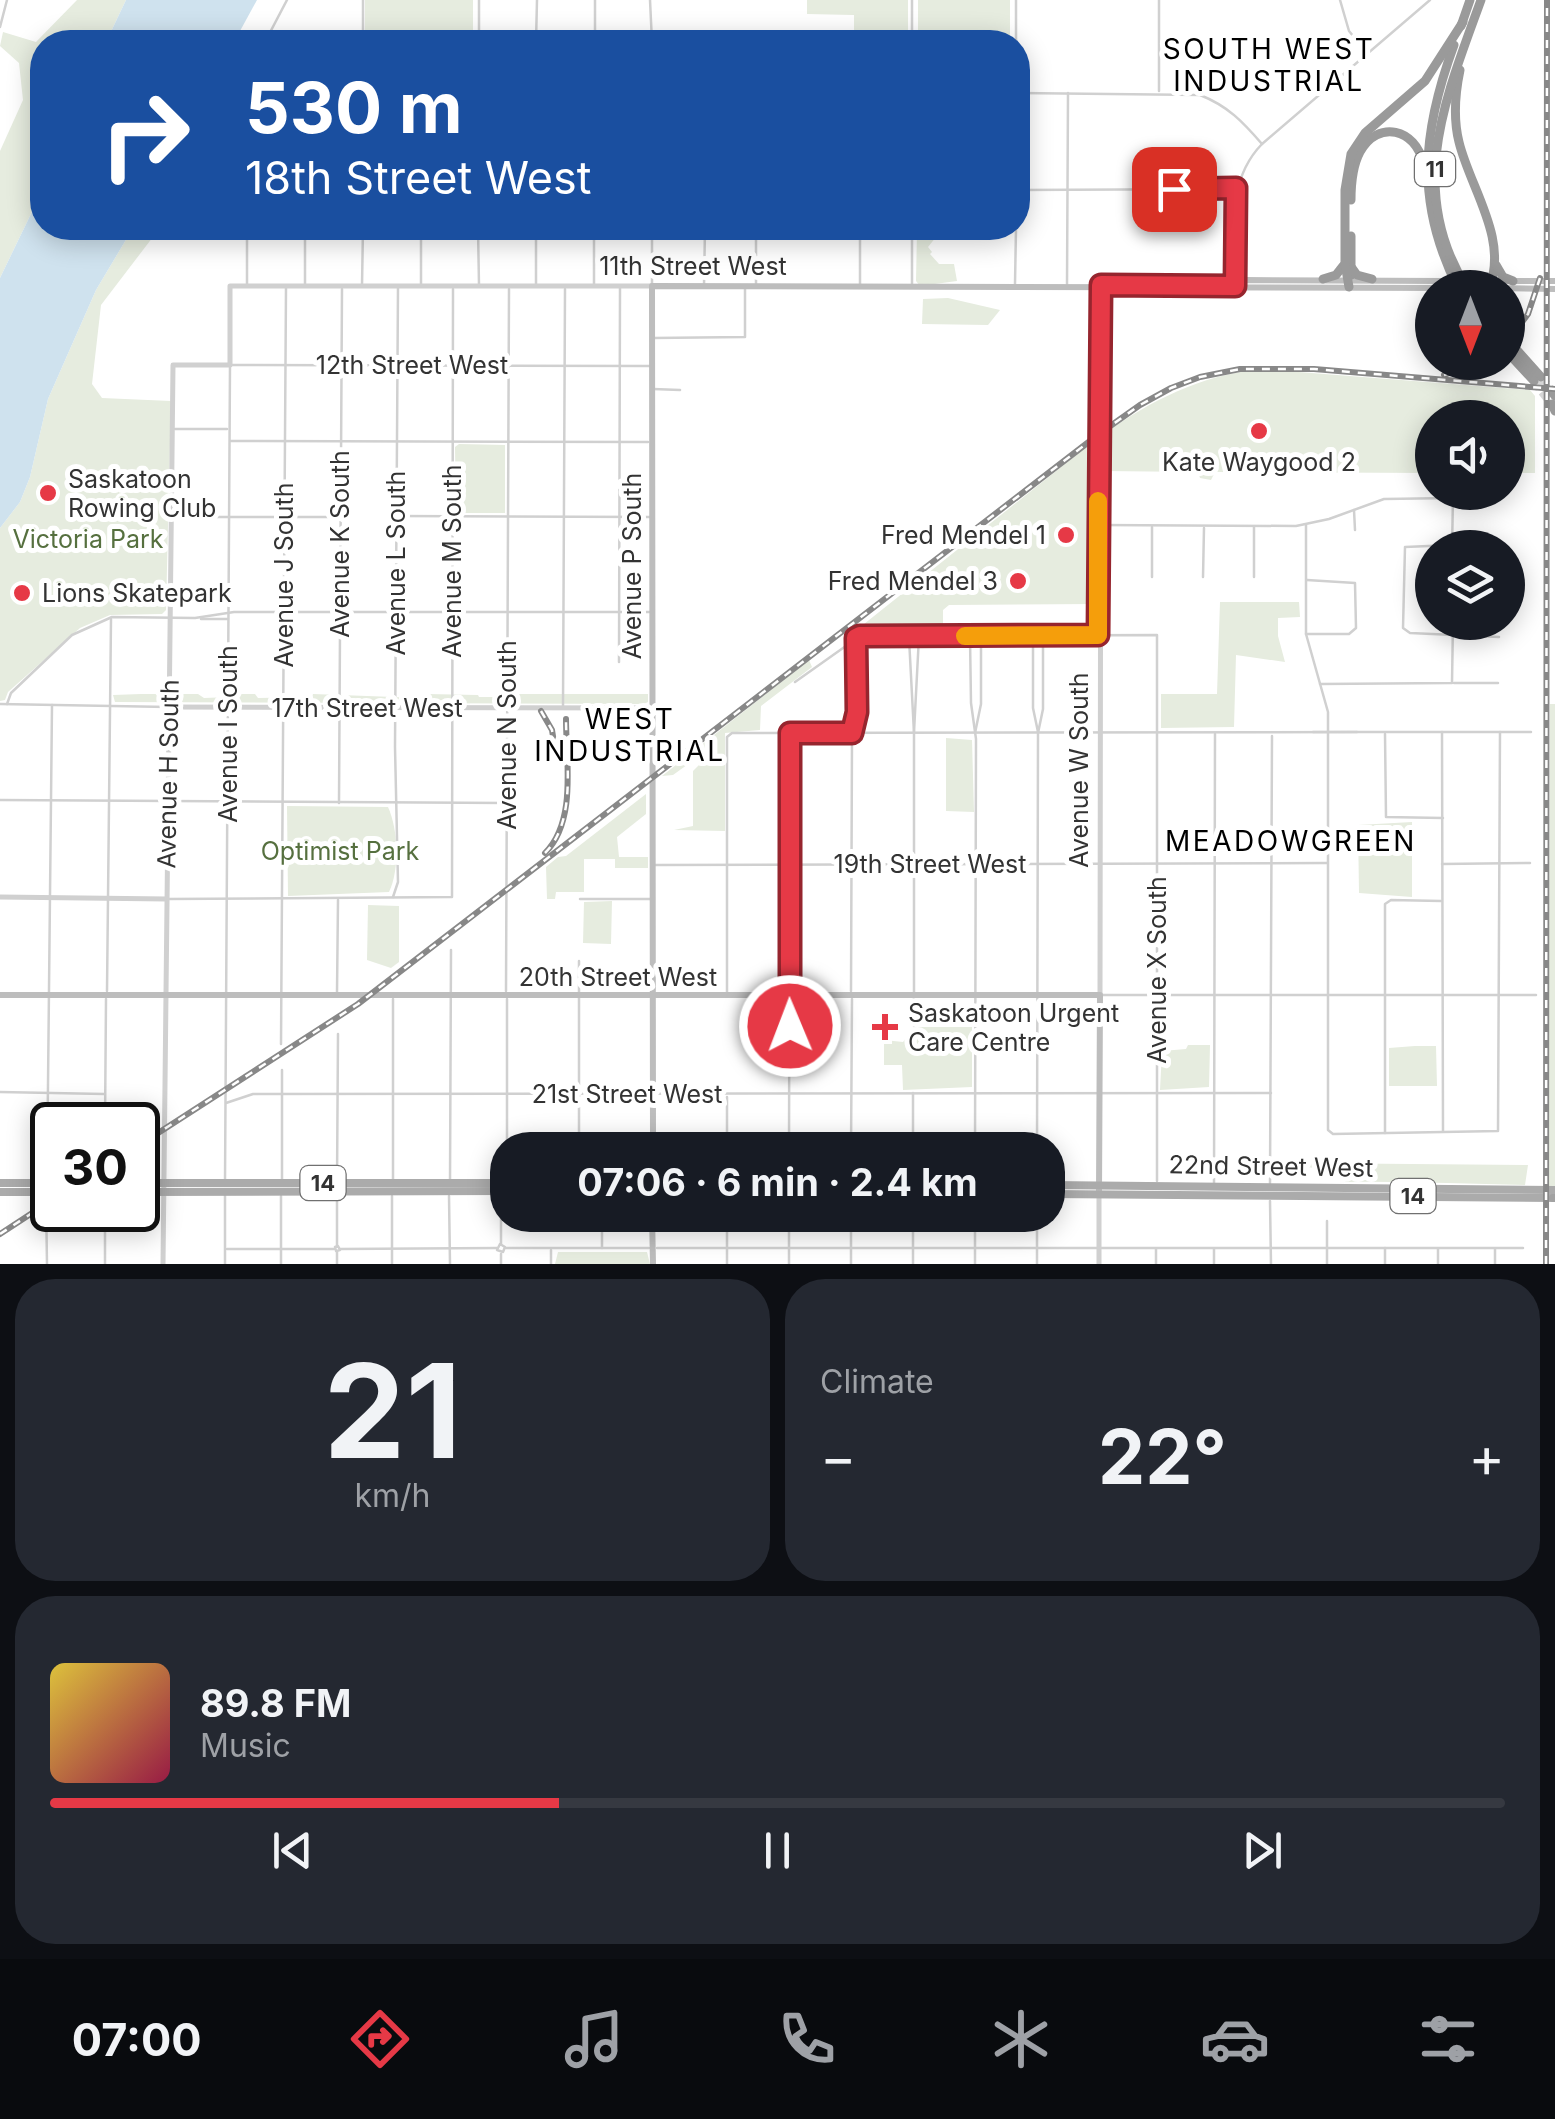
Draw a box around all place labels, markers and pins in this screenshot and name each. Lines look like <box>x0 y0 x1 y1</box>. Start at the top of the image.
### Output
pin <box>1132 147 1217 232</box>
marker: Kate Waygood 2 <box>1248 420 1270 442</box>
place label: Kate Waygood 2 <box>1162 447 1356 477</box>
place label: Saskatoon Rowing Club <box>68 464 216 523</box>
marker: Saskatoon Rowing Club <box>37 482 59 504</box>
place label: Fred Mendel 1 <box>881 520 1046 550</box>
marker: Fred Mendel 1 <box>1055 524 1077 546</box>
place label: Fred Mendel 3 <box>828 566 998 596</box>
marker: Fred Mendel 3 <box>1007 570 1029 592</box>
place label: Lions Skatepark <box>42 578 232 608</box>
marker: Lions Skatepark <box>11 582 33 604</box>
place label: Saskatoon Urgent Care Centre <box>908 998 1119 1057</box>
marker: Saskatoon Urgent Care Centre <box>872 1014 898 1040</box>

